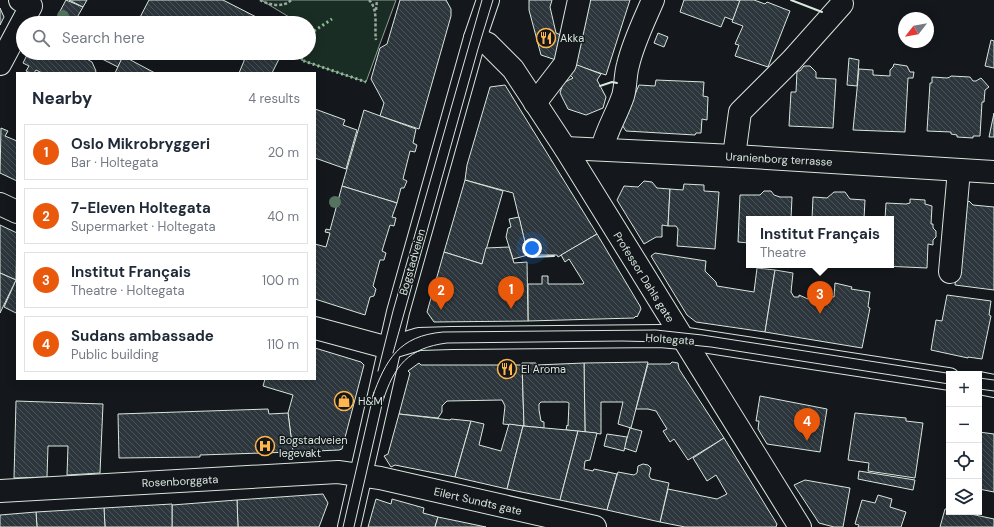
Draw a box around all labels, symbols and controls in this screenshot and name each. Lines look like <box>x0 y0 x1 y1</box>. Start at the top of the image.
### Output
north arrow <box>898 12 934 48</box>
search box <box>16 16 316 60</box>
icon: search <box>30 27 52 49</box>
restaurant icon: Akka <box>535 27 557 49</box>
text: Search here <box>62 28 145 48</box>
place label: Akka <box>560 31 584 45</box>
text: Nearby <box>32 87 92 109</box>
text: 4 results <box>248 90 300 107</box>
text: Oslo Mikrobryggeri <box>71 134 210 154</box>
text: 1 <box>44 144 48 161</box>
text: 20 m <box>268 144 299 161</box>
street label: Uranienborg terrasse <box>725 149 833 169</box>
text: Bar · Holtegata <box>71 154 158 171</box>
text: 7-Eleven Holtegata <box>71 198 211 218</box>
text: 2 <box>42 208 50 225</box>
text: 40 m <box>267 208 299 225</box>
popup <box>746 216 894 268</box>
text: Supermarket · Holtegata <box>71 218 216 235</box>
text: Institut Français <box>760 224 880 244</box>
street label: Bogstadveien <box>396 227 428 297</box>
street label: Professor Dahls gate <box>610 229 678 325</box>
your location <box>522 238 542 258</box>
text: Theatre <box>760 244 806 261</box>
text: Institut Français <box>71 262 191 282</box>
text: 3 <box>42 272 50 289</box>
text: 100 m <box>262 272 299 289</box>
pin: 1 <box>498 276 524 309</box>
pin: 2 <box>428 277 454 310</box>
pin: 3 <box>807 281 833 314</box>
text: Theatre · Holtegata <box>71 282 185 299</box>
text: Sudans ambassade <box>71 326 214 346</box>
street label: Holtegata <box>645 330 695 348</box>
text: 4 <box>42 336 50 353</box>
text: 110 m <box>267 336 299 353</box>
text: Public building <box>71 346 159 363</box>
restaurant icon: El Aroma <box>496 358 518 380</box>
place label: El Aroma <box>521 362 566 376</box>
map controls <box>946 371 982 515</box>
button: + <box>946 371 982 407</box>
shop icon: H&M <box>333 390 355 412</box>
place label: H&M <box>358 394 383 408</box>
button: − <box>946 407 982 443</box>
pin: 4 <box>794 408 820 441</box>
place label: Bogstadveien legevakt <box>279 433 348 460</box>
hospital icon: Bogstadveien legevakt <box>254 435 276 457</box>
button: locate <box>946 443 982 479</box>
street label: Rosenborggata <box>141 472 219 490</box>
button: layers <box>946 479 982 515</box>
street label: Eilert Sundts gate <box>433 484 523 518</box>

